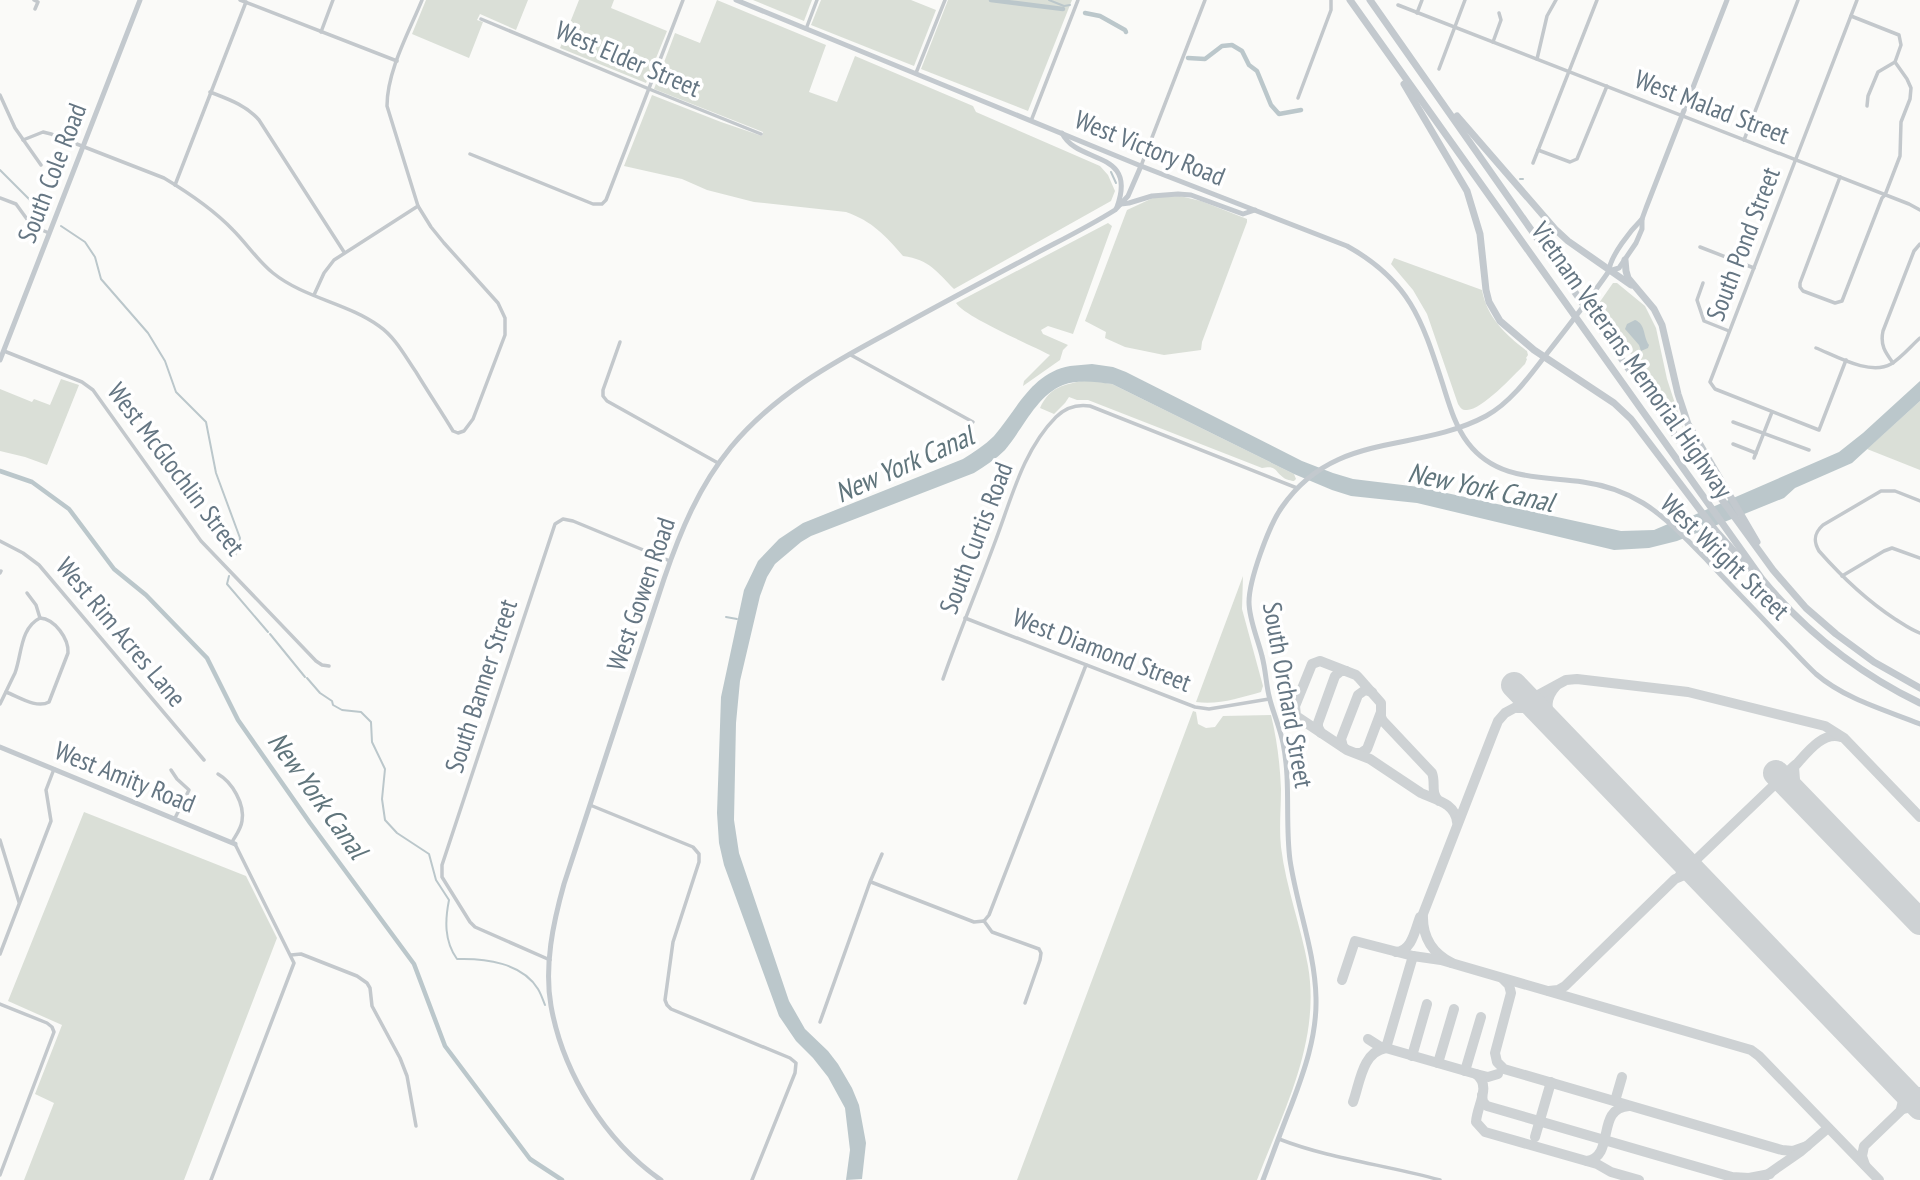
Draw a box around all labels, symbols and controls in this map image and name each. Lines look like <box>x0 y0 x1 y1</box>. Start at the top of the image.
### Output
street label: West Elder Street <box>551 13 706 104</box>
street label: West Malad Street <box>1630 62 1794 151</box>
street label: South Cole Road <box>10 98 93 247</box>
street label: West Victory Road <box>1070 102 1230 193</box>
street label: South Pond Street <box>1698 162 1787 325</box>
street label: Vietnam Veterans Memorial Highway <box>1524 214 1741 504</box>
street label: West McGlochlin Street <box>101 376 252 562</box>
water label: New York Canal <box>829 416 981 511</box>
water label: New York Canal <box>1405 453 1560 521</box>
street label: South Curtis Road <box>931 457 1020 618</box>
street label: West Wright Street <box>1654 487 1797 626</box>
street label: West Gowen Road <box>599 513 682 675</box>
street label: West Rim Acres Lane <box>49 550 193 713</box>
street label: South Banner Street <box>437 595 524 777</box>
street label: South Orchard Street <box>1256 599 1321 790</box>
street label: West Diamond Street <box>1008 600 1196 699</box>
water label: New York Canal <box>260 724 378 867</box>
street label: West Amity Road <box>50 733 200 820</box>

